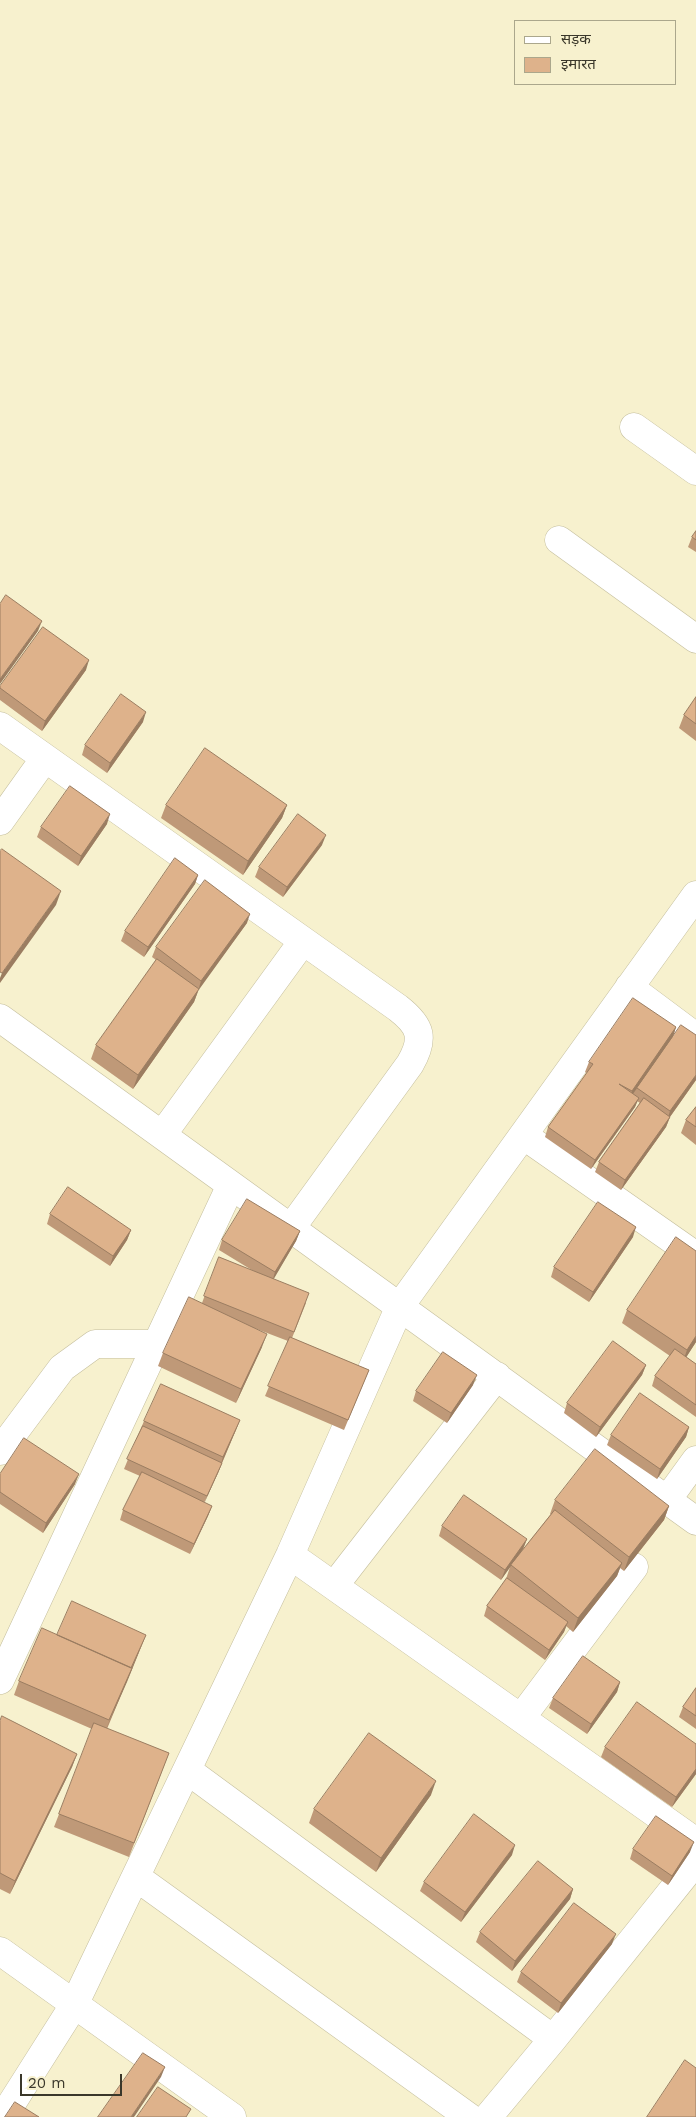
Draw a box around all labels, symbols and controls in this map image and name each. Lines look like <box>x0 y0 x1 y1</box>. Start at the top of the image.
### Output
legend <box>514 20 676 85</box>
text: सड़क <box>561 30 591 48</box>
text: इमारत <box>561 55 596 73</box>
scale bar <box>22 2064 125 2096</box>
text: 20 m <box>28 2074 66 2092</box>

